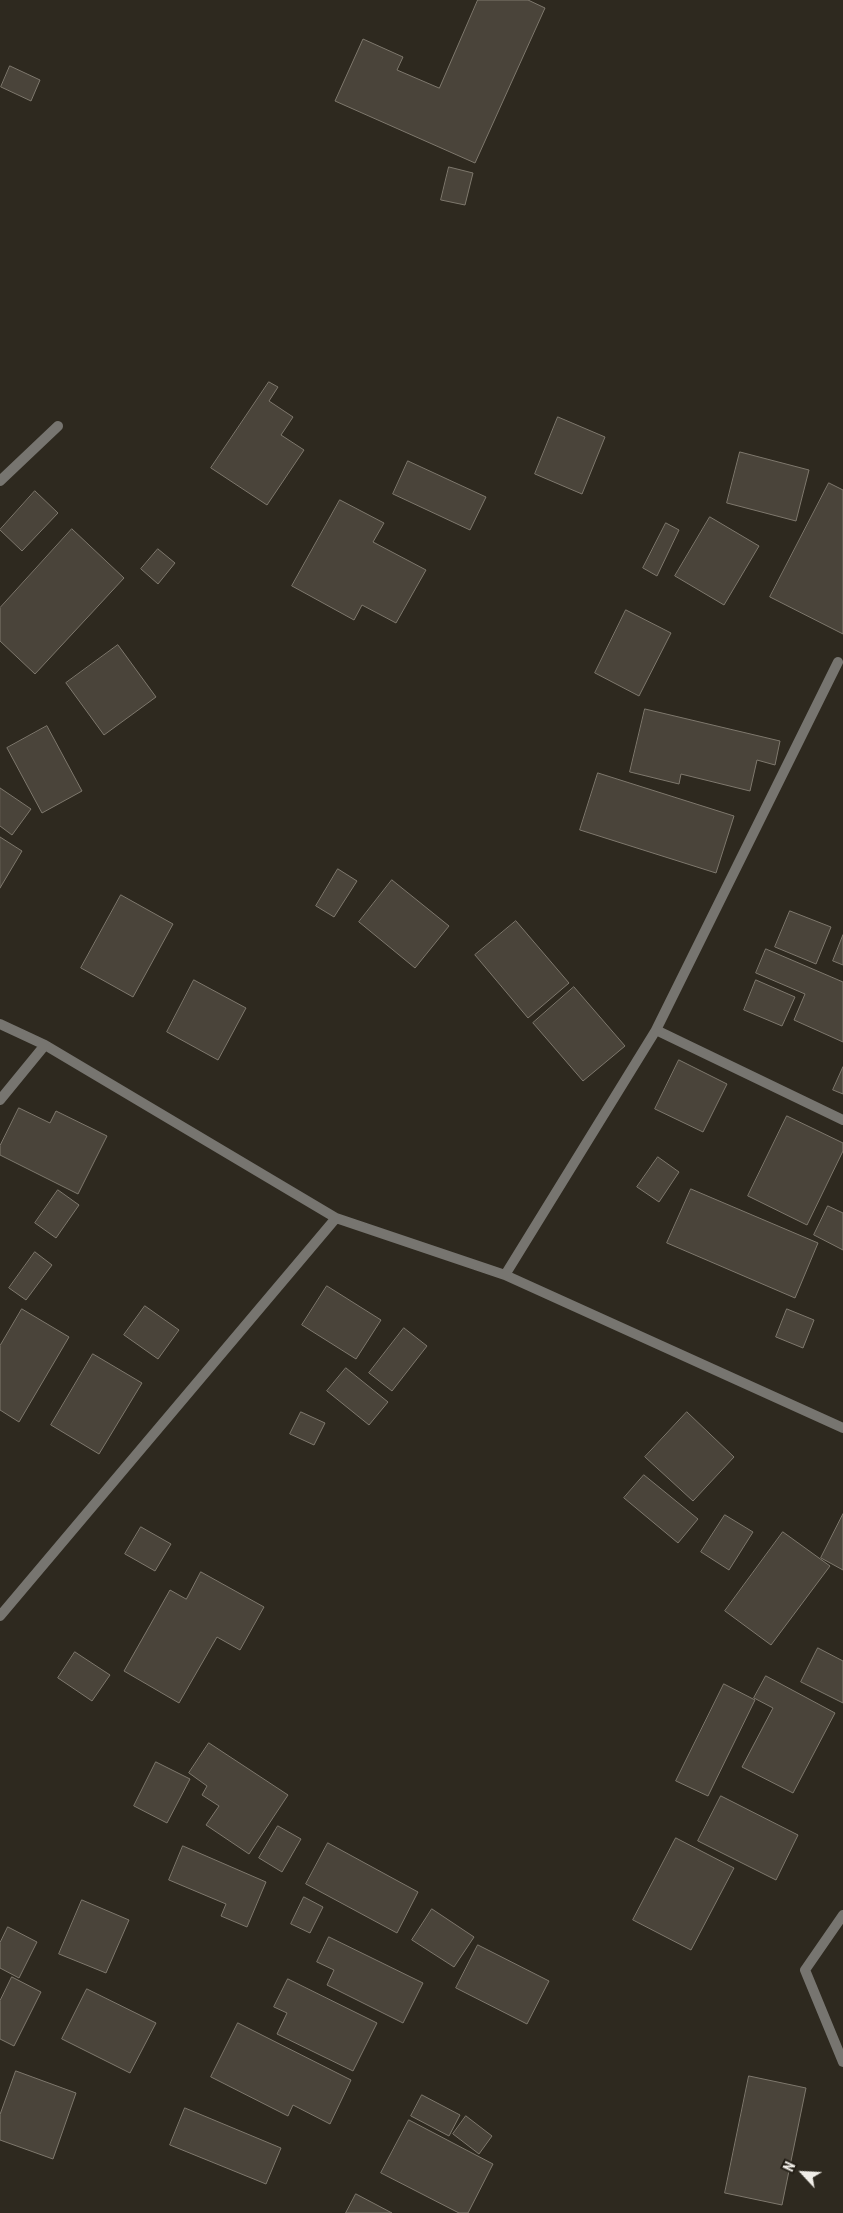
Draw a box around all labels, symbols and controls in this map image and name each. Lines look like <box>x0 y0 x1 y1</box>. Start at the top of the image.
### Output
north arrow <box>778 2148 828 2198</box>
text: N <box>780 2159 798 2174</box>

